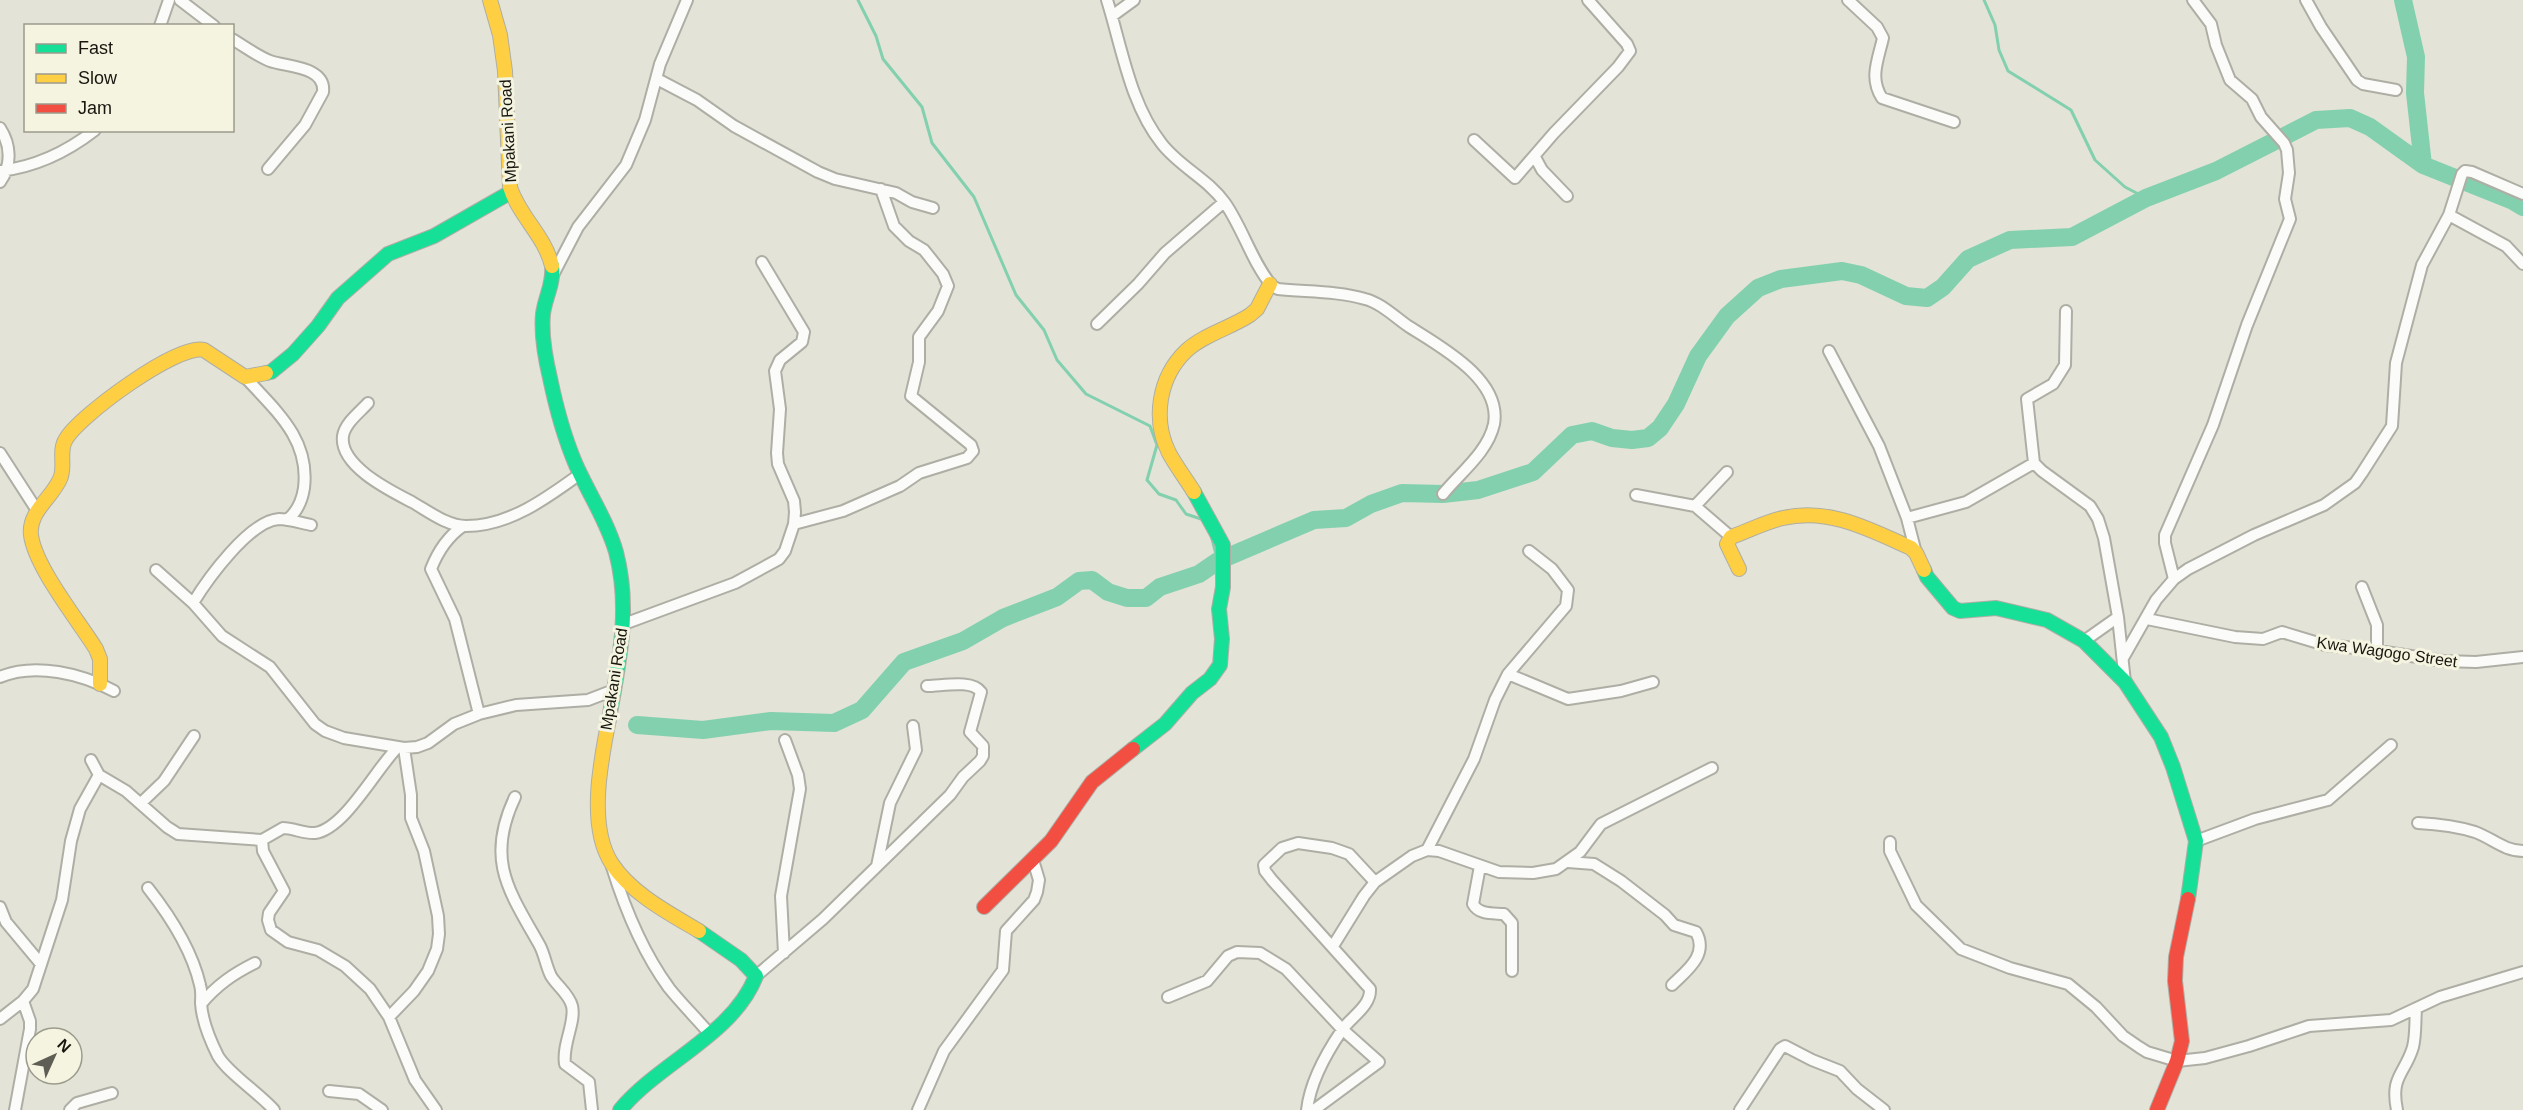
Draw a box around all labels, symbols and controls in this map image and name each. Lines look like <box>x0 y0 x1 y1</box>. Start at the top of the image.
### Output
legend <box>24 24 234 132</box>
text: Fast <box>78 38 113 58</box>
text: Slow <box>78 68 118 88</box>
street label: Mpakani Road <box>497 79 519 183</box>
text: Jam <box>78 98 112 118</box>
street label: Mpakani Road <box>598 627 630 731</box>
street label: Kwa Wagogo Street <box>2316 634 2459 670</box>
north arrow <box>24 1026 84 1086</box>
text: N <box>54 1036 74 1056</box>

